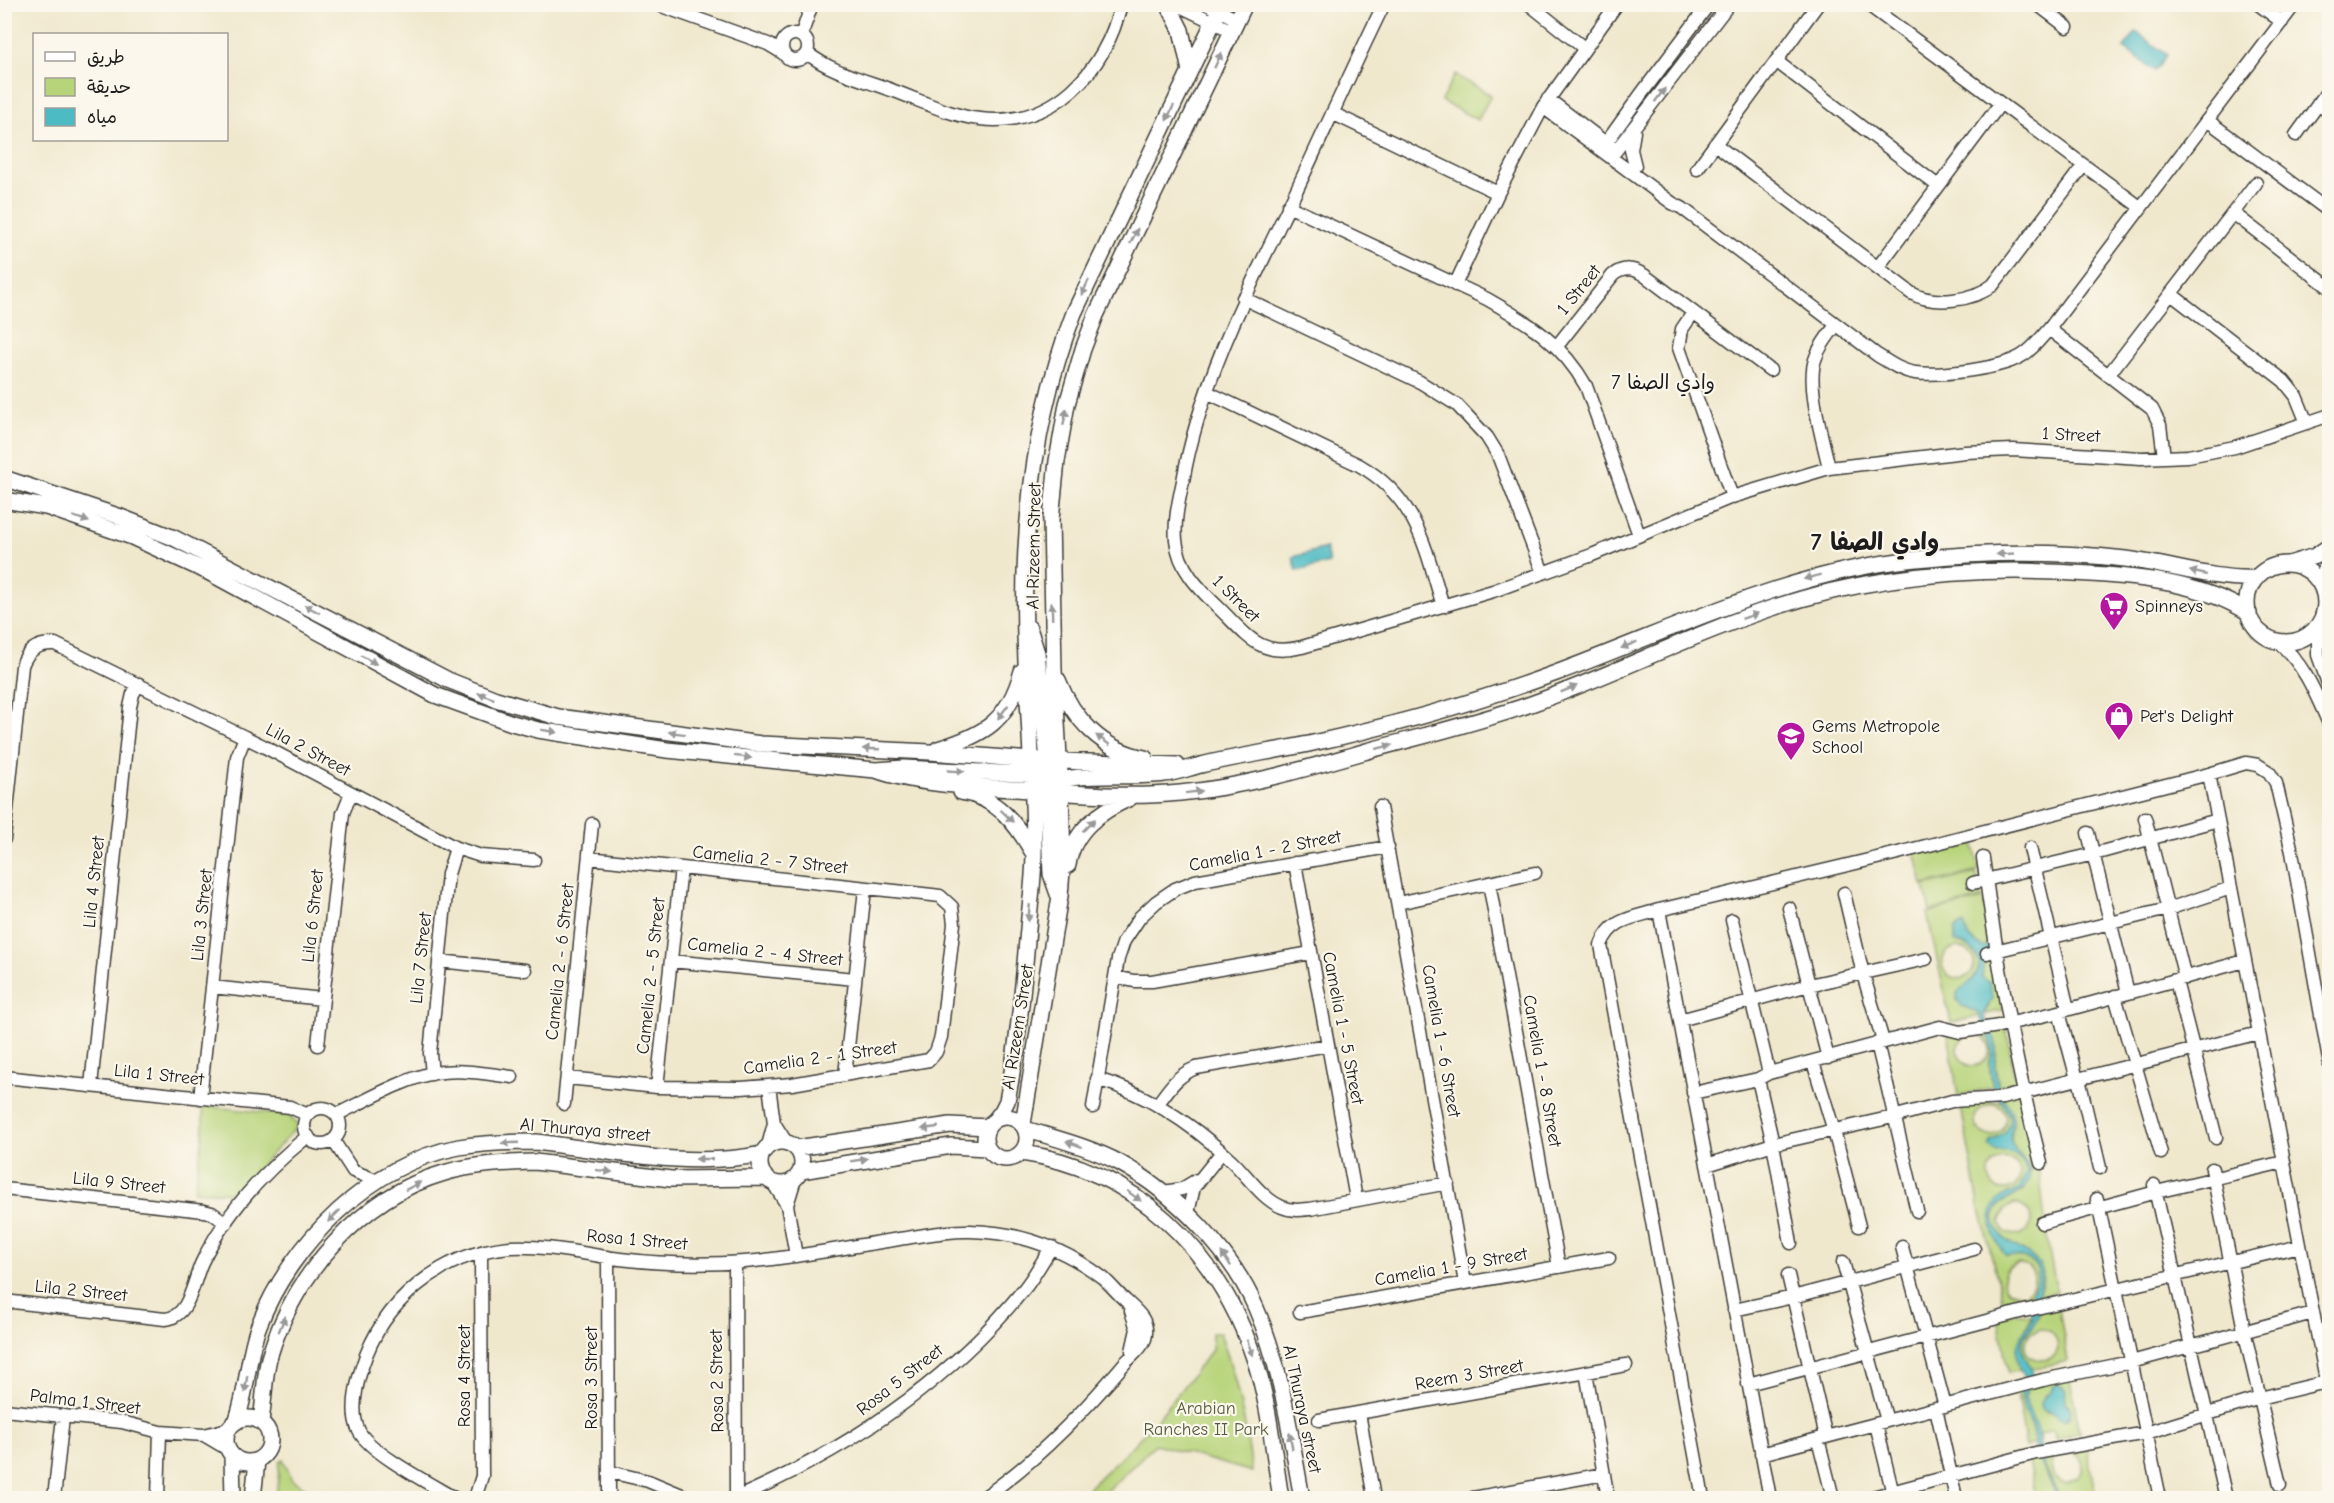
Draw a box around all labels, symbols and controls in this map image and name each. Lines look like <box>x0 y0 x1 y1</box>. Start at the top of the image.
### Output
legend <box>33 33 228 141</box>
text: طريق <box>87 47 125 68</box>
one-way arrow <box>1214 52 1223 69</box>
text: حديقة <box>87 77 131 98</box>
one-way arrow <box>1654 87 1667 103</box>
one-way arrow <box>1165 104 1174 121</box>
text: مياه <box>87 107 117 128</box>
one-way arrow <box>1129 227 1138 244</box>
street label: 1 Street <box>1553 260 1606 319</box>
one-way arrow <box>1080 280 1089 297</box>
district label: وادي الصفا 7 <box>1611 371 1715 397</box>
one-way arrow <box>1061 408 1070 427</box>
street label: 1 Street <box>2041 423 2101 447</box>
street label: Al Rizeem Street <box>1022 482 1046 609</box>
one-way arrow <box>72 515 90 525</box>
district label: وادي الصفا 7 <box>1811 528 1939 560</box>
one-way arrow <box>1995 549 2014 558</box>
one-way arrow <box>2189 567 2208 577</box>
street label: 1 Street <box>1208 571 1265 628</box>
one-way arrow <box>1803 573 1821 583</box>
supermarket icon: Spinneys <box>2098 590 2130 632</box>
place label: Spinneys <box>2135 596 2203 617</box>
one-way arrow <box>1047 602 1057 621</box>
one-way arrow <box>303 604 320 614</box>
one-way arrow <box>1741 610 1759 620</box>
one-way arrow <box>1620 641 1638 650</box>
one-way arrow <box>361 655 378 665</box>
one-way arrow <box>1561 684 1579 694</box>
one-way arrow <box>477 690 495 700</box>
shop icon: Pet's Delight <box>2103 700 2135 742</box>
one-way arrow <box>998 705 1010 720</box>
place label: Pet's Delight <box>2140 706 2234 727</box>
place label: Gems Metropole School <box>1812 716 1940 758</box>
street label: Lila 2 Street <box>262 719 355 781</box>
school or university icon: Gems Metropole School <box>1775 720 1807 762</box>
one-way arrow <box>540 727 559 736</box>
one-way arrow <box>667 729 686 738</box>
one-way arrow <box>1095 734 1111 746</box>
one-way arrow <box>1374 741 1393 751</box>
one-way arrow <box>862 745 881 754</box>
one-way arrow <box>733 752 752 762</box>
one-way arrow <box>946 767 965 776</box>
one-way arrow <box>1185 787 1204 796</box>
one-way arrow <box>999 809 1014 823</box>
one-way arrow <box>1082 817 1096 832</box>
street label: Camelia 1 - 2 Street <box>1187 826 1344 876</box>
street label: Lila 4 Street <box>79 834 109 929</box>
street label: Camelia 2 - 7 Street <box>691 841 849 879</box>
street label: Lila 3 Street <box>187 867 217 962</box>
street label: Lila 6 Street <box>298 868 328 963</box>
street label: Camelia 2 - 6 Street <box>541 882 579 1041</box>
street label: Camelia 2 - 5 Street <box>632 896 670 1055</box>
one-way arrow <box>1024 903 1034 922</box>
street label: Lila 7 Street <box>406 910 436 1005</box>
street label: Camelia 2 - 4 Street <box>686 933 845 971</box>
street label: Camelia 1 - 5 Street <box>1318 950 1368 1107</box>
street label: Al Rizeem Street <box>998 962 1038 1091</box>
street label: Camelia 1 - 6 Street <box>1417 963 1465 1120</box>
street label: Camelia 1 - 8 Street <box>1518 993 1566 1150</box>
street label: Camelia 2 - 1 Street <box>742 1037 899 1079</box>
street label: Lila 1 Street <box>113 1060 206 1090</box>
street label: Al Thuraya street <box>519 1114 652 1146</box>
one-way arrow <box>920 1124 939 1133</box>
one-way arrow <box>500 1138 519 1147</box>
one-way arrow <box>1064 1138 1082 1148</box>
one-way arrow <box>694 1154 713 1163</box>
one-way arrow <box>849 1155 868 1164</box>
one-way arrow <box>595 1166 614 1175</box>
street label: Lila 9 Street <box>72 1168 167 1198</box>
one-way arrow <box>404 1181 422 1191</box>
one-way arrow <box>1126 1190 1142 1202</box>
one-way arrow <box>328 1208 342 1222</box>
street label: Rosa 1 Street <box>586 1225 689 1255</box>
street label: Camelia 1 - 9 Street <box>1373 1243 1530 1291</box>
one-way arrow <box>1220 1252 1232 1268</box>
street label: Lila 2 Street <box>34 1276 129 1306</box>
one-way arrow <box>277 1315 287 1333</box>
street label: Rosa 4 Street <box>454 1324 475 1427</box>
street label: Rosa 3 Street <box>581 1326 602 1429</box>
street label: Rosa 2 Street <box>706 1328 728 1433</box>
street label: Rosa 5 Street <box>853 1339 948 1420</box>
one-way arrow <box>1246 1339 1256 1357</box>
street label: Al Thuraya street <box>1278 1343 1326 1476</box>
street label: Reem 3 Street <box>1413 1355 1526 1395</box>
one-way arrow <box>241 1375 250 1394</box>
street label: Palma 1 Street <box>29 1385 142 1419</box>
park label: Arabian Ranches II Park <box>1143 1398 1269 1440</box>
one-way arrow <box>1287 1431 1296 1450</box>

